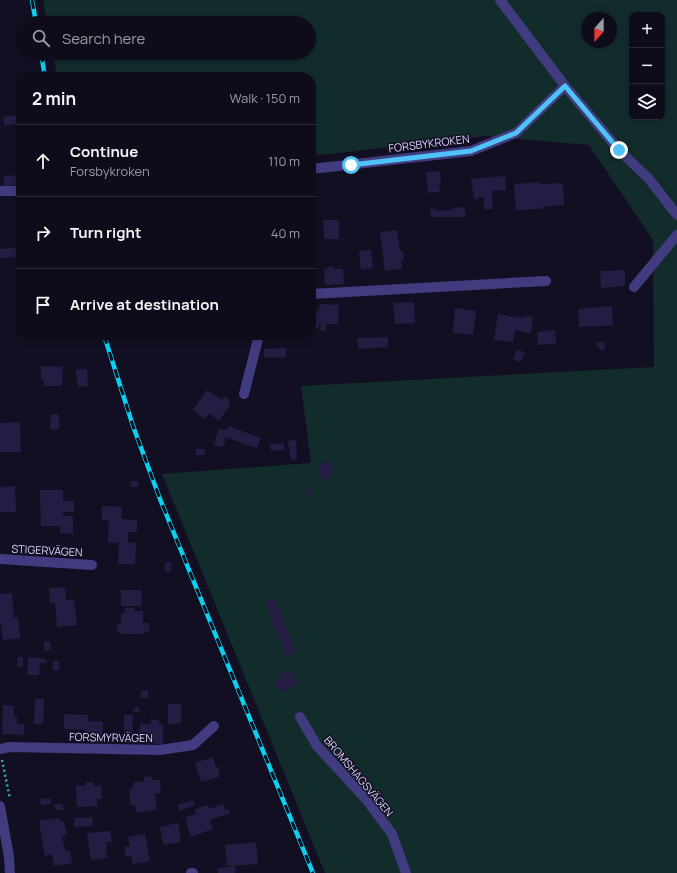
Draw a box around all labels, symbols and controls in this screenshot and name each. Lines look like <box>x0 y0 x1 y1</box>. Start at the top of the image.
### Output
north arrow <box>581 12 617 48</box>
map controls <box>629 12 665 120</box>
button: + <box>629 12 665 48</box>
search box <box>16 16 316 60</box>
icon: search <box>30 27 52 49</box>
text: Search here <box>62 28 145 49</box>
button: − <box>629 48 665 84</box>
button: layers <box>629 84 665 120</box>
text: 2 min <box>32 87 76 110</box>
text: Walk · 150 m <box>229 89 300 107</box>
street label: FORSBYKROKEN <box>388 131 470 155</box>
text: Continue <box>70 141 138 162</box>
route end <box>610 141 628 159</box>
icon: ahead <box>32 150 54 172</box>
text: 110 m <box>268 152 300 170</box>
route start <box>342 156 360 174</box>
text: Forsbykroken <box>70 162 150 180</box>
icon: right <box>32 222 54 244</box>
text: Turn right <box>70 222 141 243</box>
text: 40 m <box>271 224 300 242</box>
icon: arrive <box>32 294 54 316</box>
text: Arrive at destination <box>70 294 219 315</box>
street label: STIGERVÄGEN <box>11 541 83 559</box>
street label: FORSMYRVÄGEN <box>69 729 153 745</box>
street label: BROMSHAGSVÄGEN <box>321 733 397 819</box>

